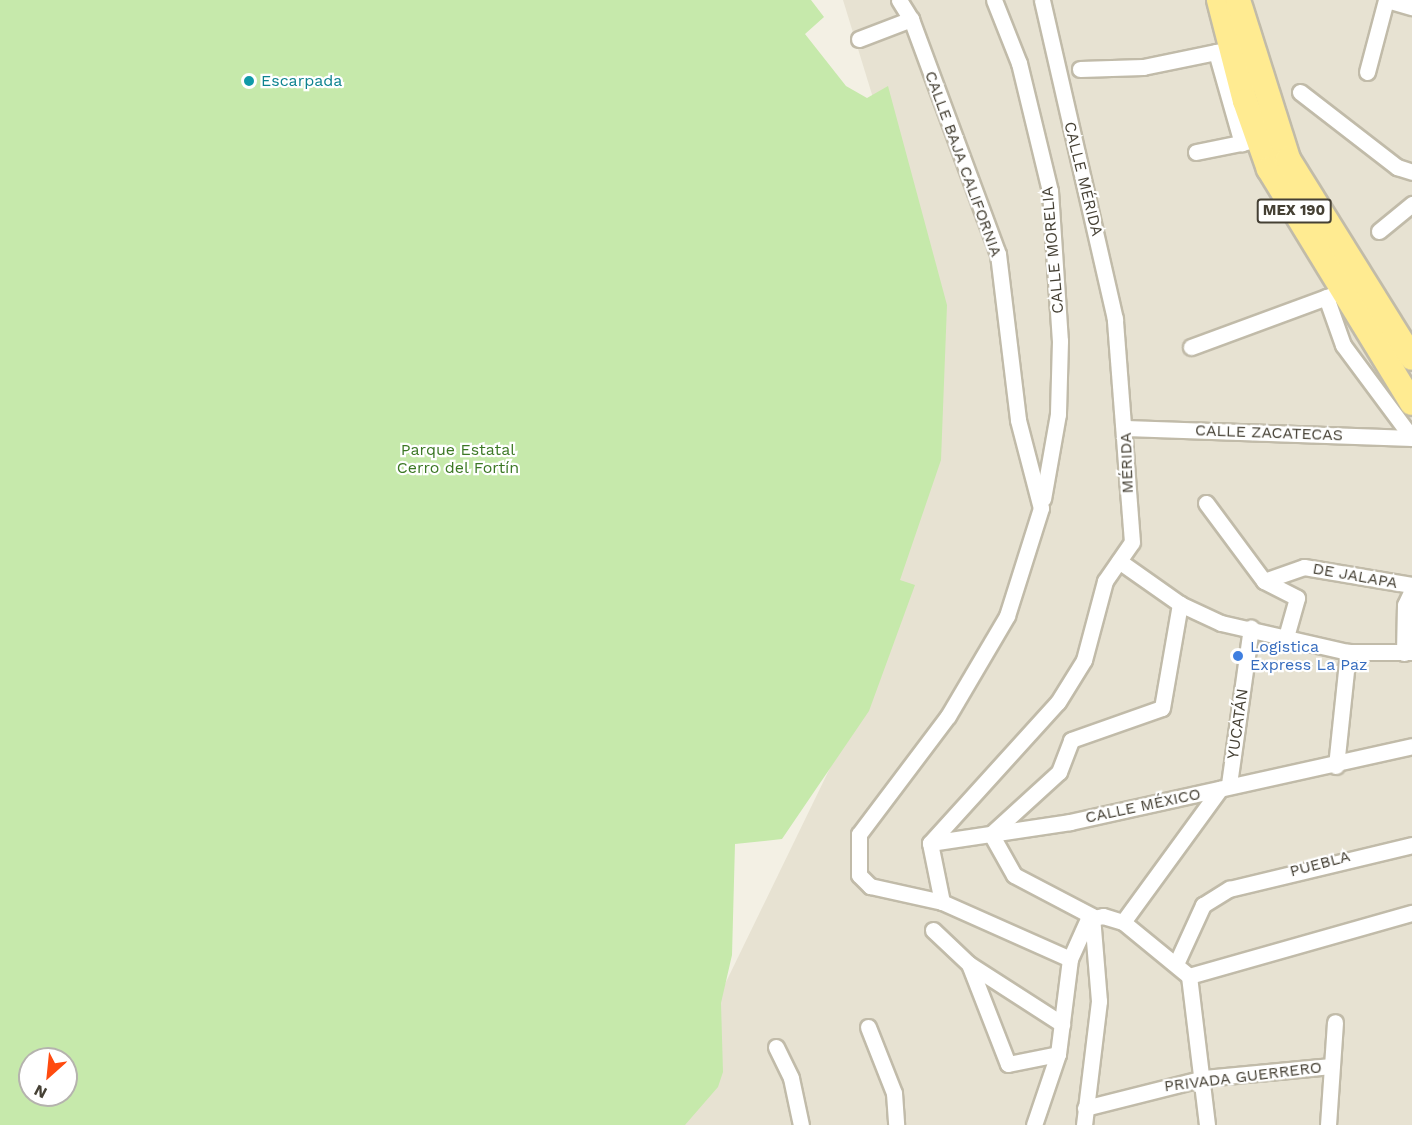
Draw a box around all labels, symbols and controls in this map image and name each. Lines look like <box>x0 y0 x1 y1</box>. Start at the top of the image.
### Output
street label: CALLE BAJA CALIFORNIA <box>920 68 1006 260</box>
place label: Escarpada <box>261 71 342 91</box>
marker: Escarpada <box>242 74 256 88</box>
street label: CALLE MÉRIDA <box>1059 120 1107 238</box>
street label: CALLE MORELIA <box>1038 186 1068 314</box>
road number: MEX 190 <box>1256 199 1332 223</box>
street label: CALLE ZACATECAS <box>1195 421 1343 445</box>
street label: MÉRIDA <box>1116 432 1138 494</box>
park label: Parque Estatal Cerro del Fortín <box>396 440 520 478</box>
street label: DE JALAPA <box>1311 559 1399 593</box>
place label: Logistica Express La Paz <box>1250 637 1368 675</box>
marker: Logistica Express La Paz <box>1231 649 1245 663</box>
street label: YUCATÁN <box>1224 687 1252 761</box>
street label: CALLE MÉXICO <box>1084 784 1202 828</box>
street label: PUEBLA <box>1288 847 1352 881</box>
north arrow <box>18 1047 78 1107</box>
street label: PRIVADA GUERRERO <box>1163 1058 1323 1096</box>
text: N <box>31 1081 50 1103</box>

